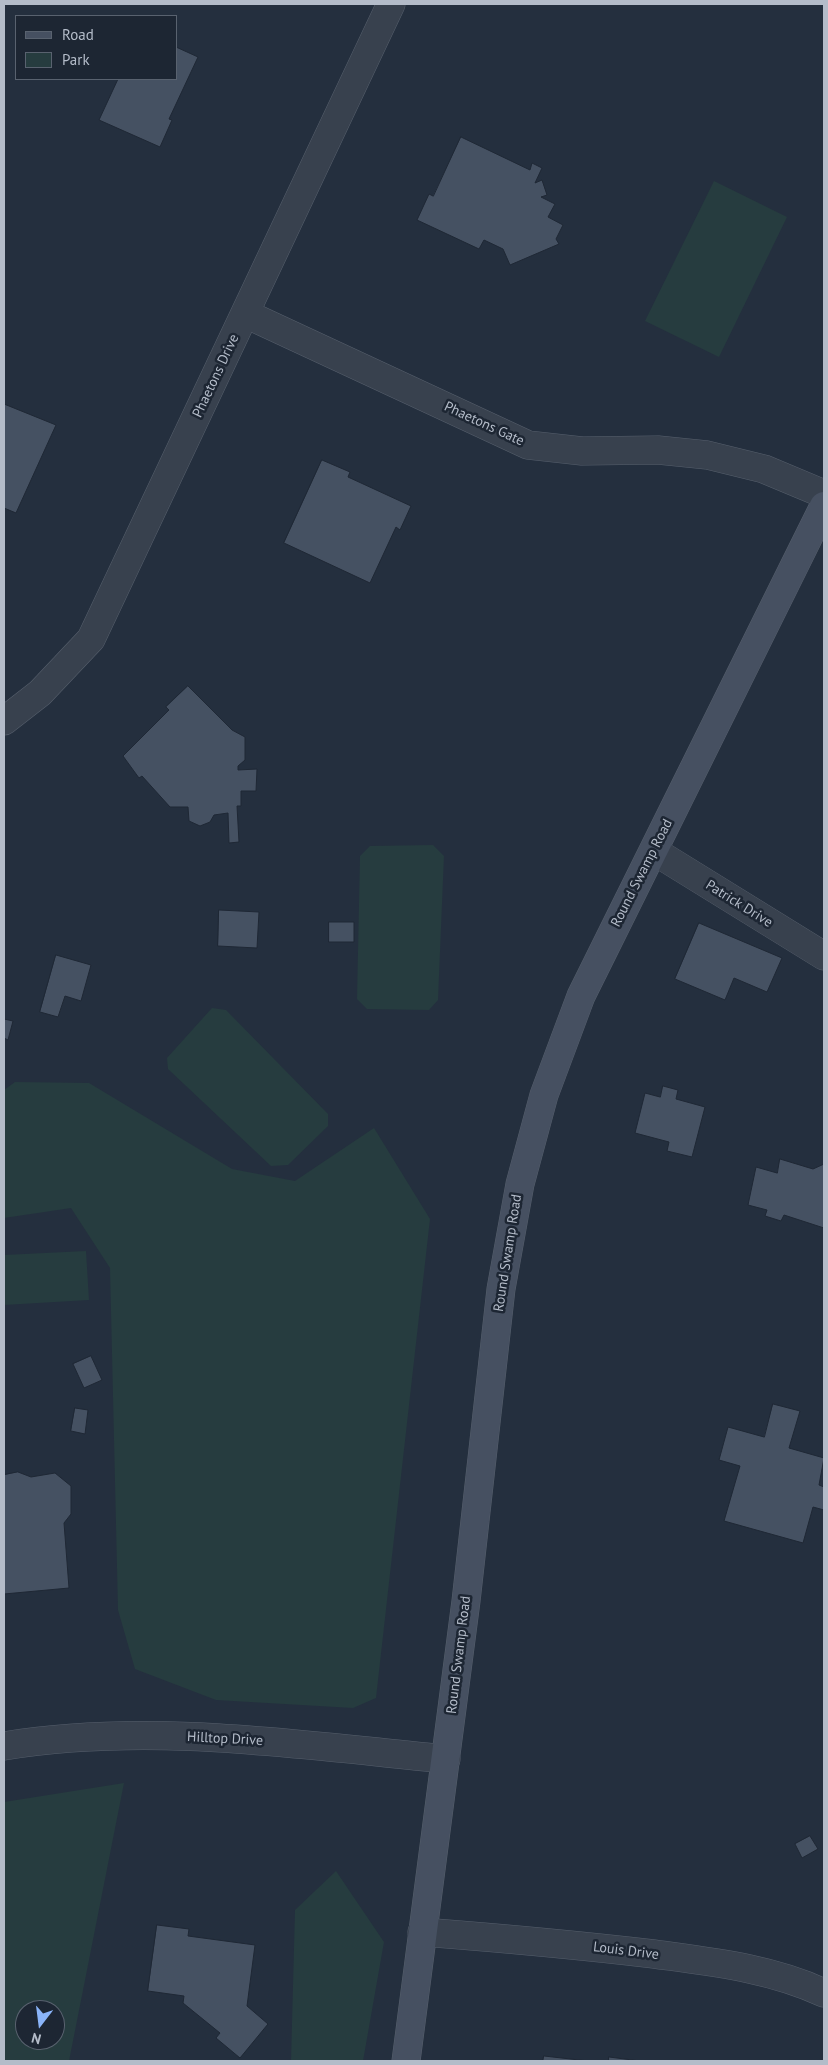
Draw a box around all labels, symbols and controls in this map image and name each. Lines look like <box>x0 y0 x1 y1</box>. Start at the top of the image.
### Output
legend <box>15 15 178 80</box>
text: Road <box>62 25 94 44</box>
text: Park <box>62 50 90 69</box>
street label: Phaetons Drive <box>189 332 243 420</box>
street label: Phaetons Gate <box>441 398 527 450</box>
street label: Round Swamp Road <box>608 816 676 930</box>
street label: Patrick Drive <box>702 877 776 931</box>
street label: Round Swamp Road <box>490 1193 526 1313</box>
street label: Round Swamp Road <box>443 1595 475 1715</box>
street label: Hilltop Drive <box>187 1729 263 1749</box>
street label: Louis Drive <box>592 1939 660 1963</box>
north arrow <box>15 2000 65 2050</box>
text: N <box>30 2029 43 2048</box>

